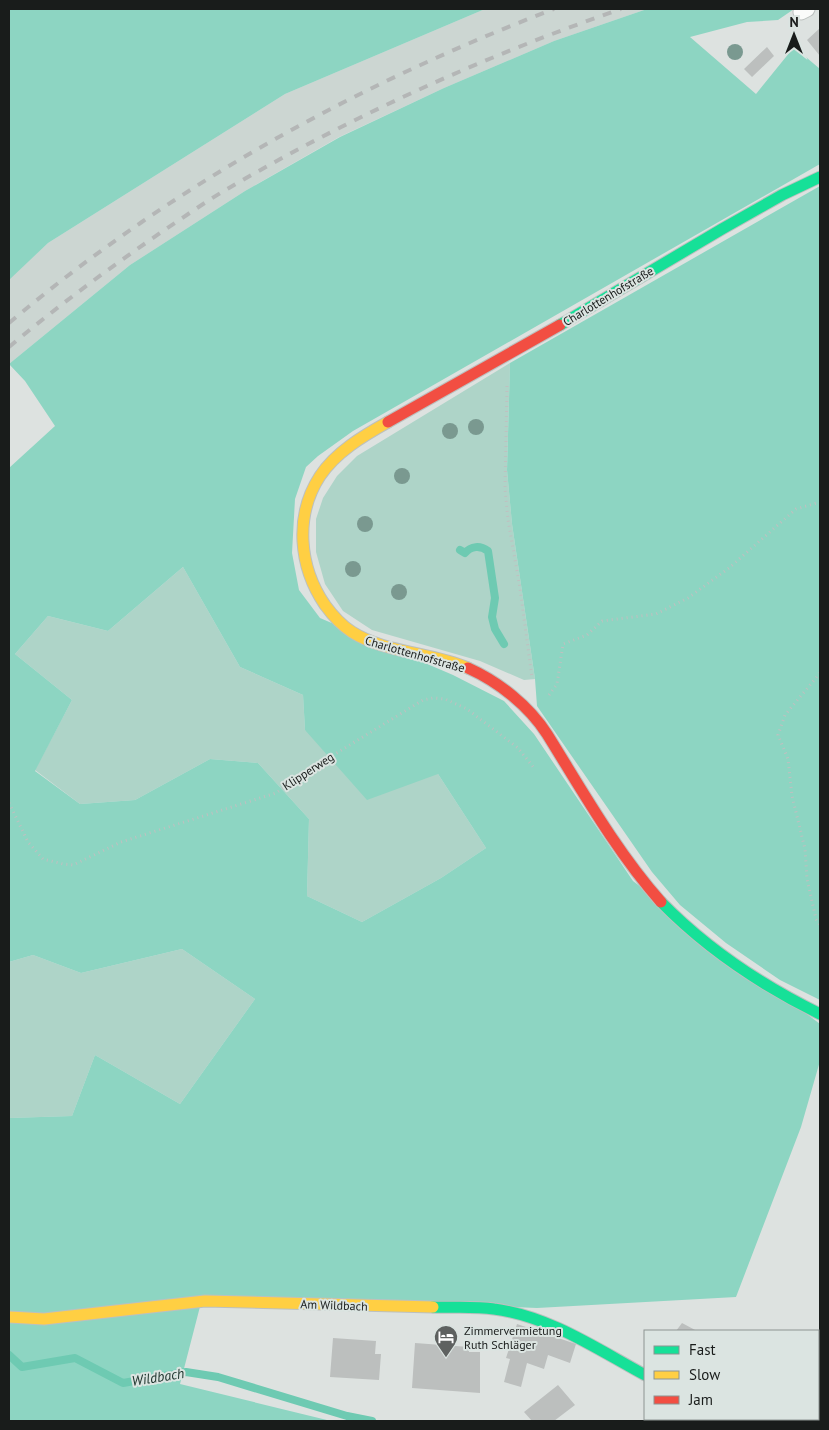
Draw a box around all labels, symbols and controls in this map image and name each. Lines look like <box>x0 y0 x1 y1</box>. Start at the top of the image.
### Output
north arrow <box>769 10 819 60</box>
text: N <box>789 13 799 31</box>
street label: Charlottenhofstraße <box>560 263 656 329</box>
street label: Charlottenhofstraße <box>363 633 467 675</box>
street label: Klipperweg <box>279 749 337 793</box>
street label: Am Wildbach <box>300 1296 368 1314</box>
place label: Zimmervermietung Ruth Schläger <box>464 1323 562 1352</box>
hotel icon: Zimmervermietung Ruth Schläger <box>433 1324 459 1358</box>
legend <box>644 1330 819 1420</box>
text: Fast <box>689 1340 716 1359</box>
water label: Wildbach <box>130 1364 186 1390</box>
text: Slow <box>689 1365 720 1384</box>
text: Jam <box>688 1390 713 1409</box>

